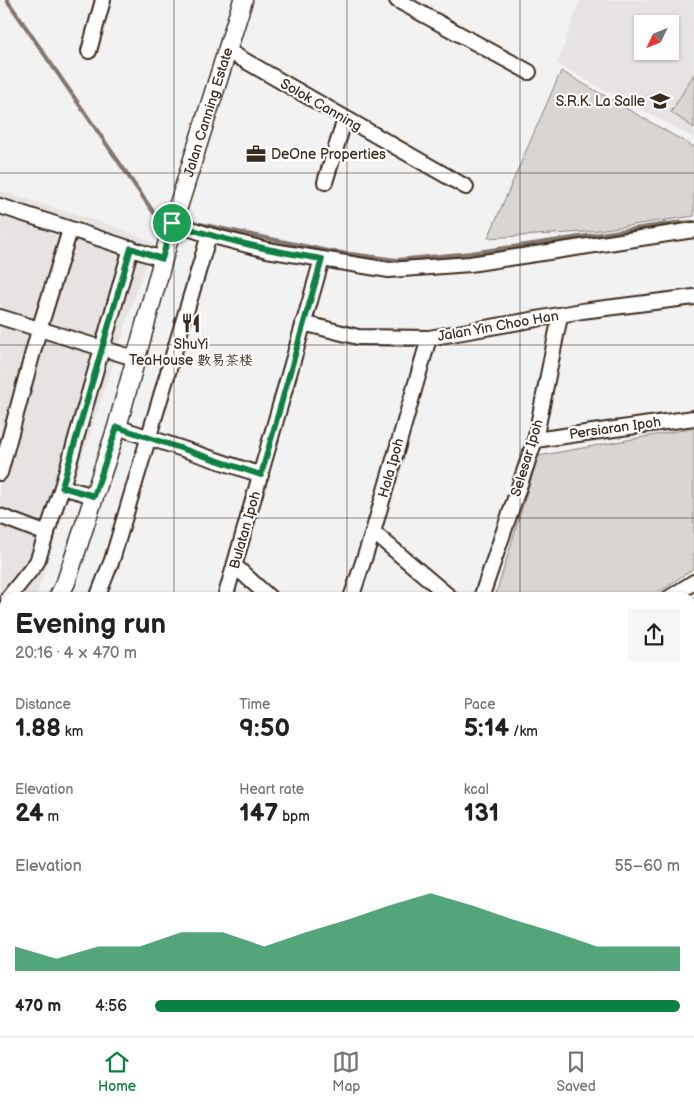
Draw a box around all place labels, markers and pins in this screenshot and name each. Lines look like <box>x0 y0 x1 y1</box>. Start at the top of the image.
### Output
school or university icon: S.R.K. La Salle <box>649 90 671 112</box>
place label: S.R.K. La Salle <box>556 93 645 110</box>
office icon: DeOne Properties <box>245 143 267 165</box>
place label: DeOne Properties <box>271 146 386 163</box>
pin <box>151 202 193 244</box>
restaurant icon: ShuYi TeaHouse 數易茶楼 <box>180 312 202 334</box>
place label: ShuYi TeaHouse 數易茶楼 <box>129 336 253 369</box>

